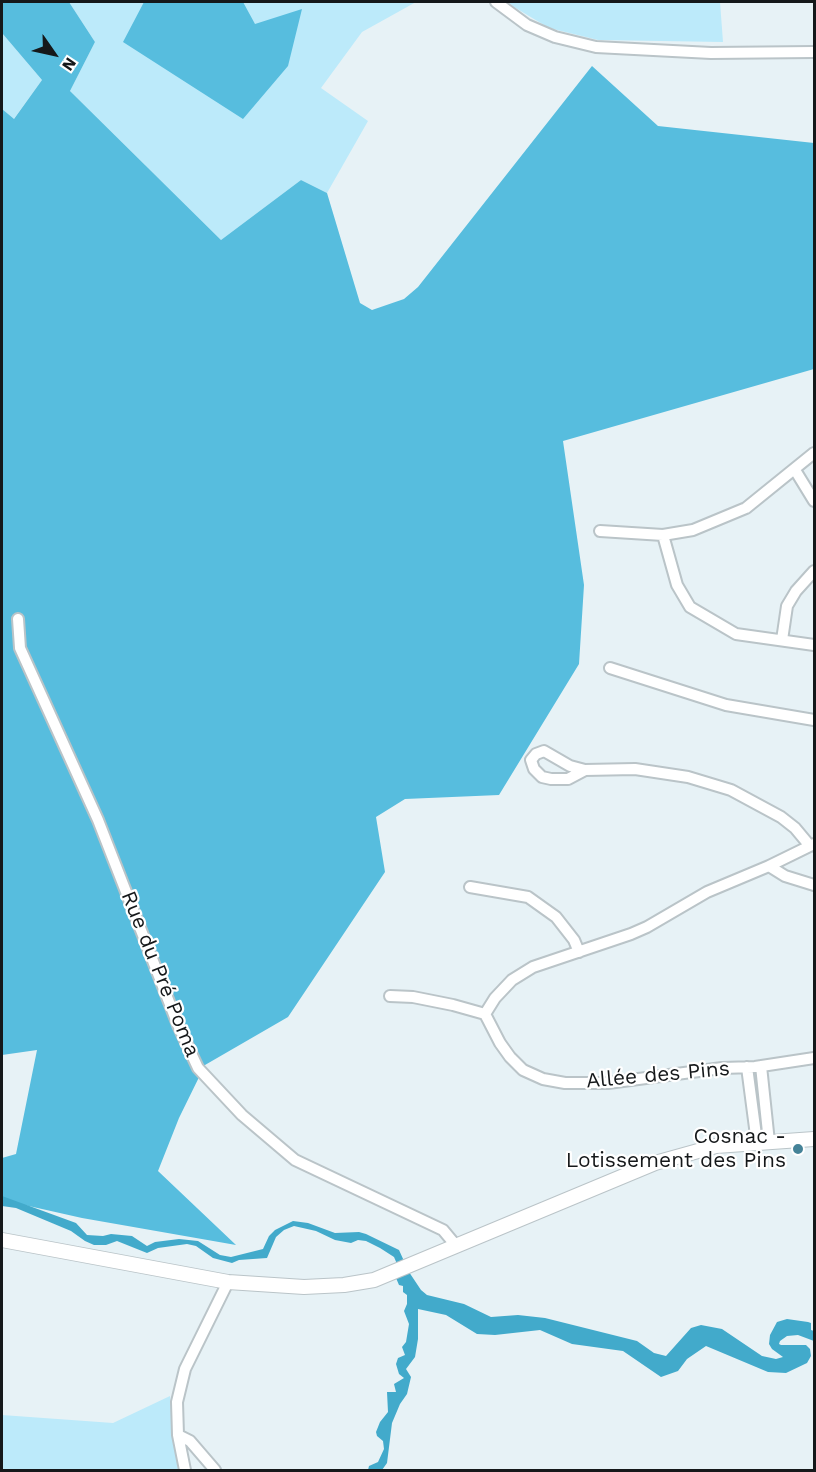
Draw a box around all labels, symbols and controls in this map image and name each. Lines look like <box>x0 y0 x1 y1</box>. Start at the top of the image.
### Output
north arrow <box>24 24 84 84</box>
text: N <box>58 54 81 75</box>
street label: Rue du Pré Poma <box>115 887 205 1061</box>
street label: Allée des Pins <box>585 1056 731 1094</box>
place label: Cosnac - Lotissement des Pins <box>566 1124 786 1174</box>
marker: Cosnac - Lotissement des Pins <box>791 1142 805 1156</box>

